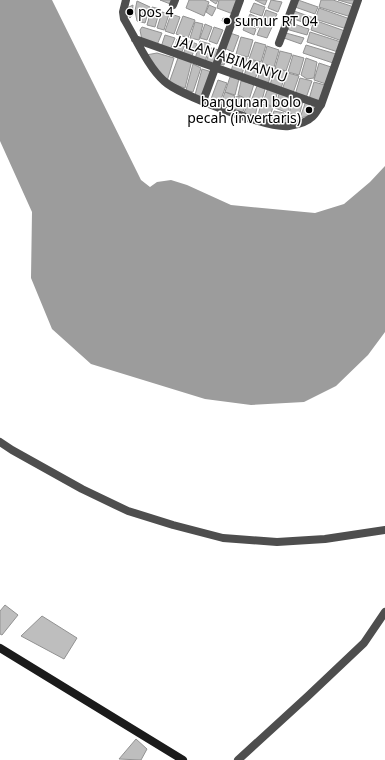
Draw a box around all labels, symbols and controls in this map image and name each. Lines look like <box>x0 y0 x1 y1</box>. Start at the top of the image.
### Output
place label: pos 4 <box>138 2 173 21</box>
marker: pos 4 <box>125 7 135 17</box>
place label: sumur RT 04 <box>235 11 318 30</box>
marker: sumur RT 04 <box>222 16 232 26</box>
street label: JALAN ABIMANYU <box>172 30 290 86</box>
place label: bangunan bolo pecah (invertaris) <box>187 92 301 127</box>
marker: bangunan bolo pecah (invertaris) <box>304 105 314 115</box>

